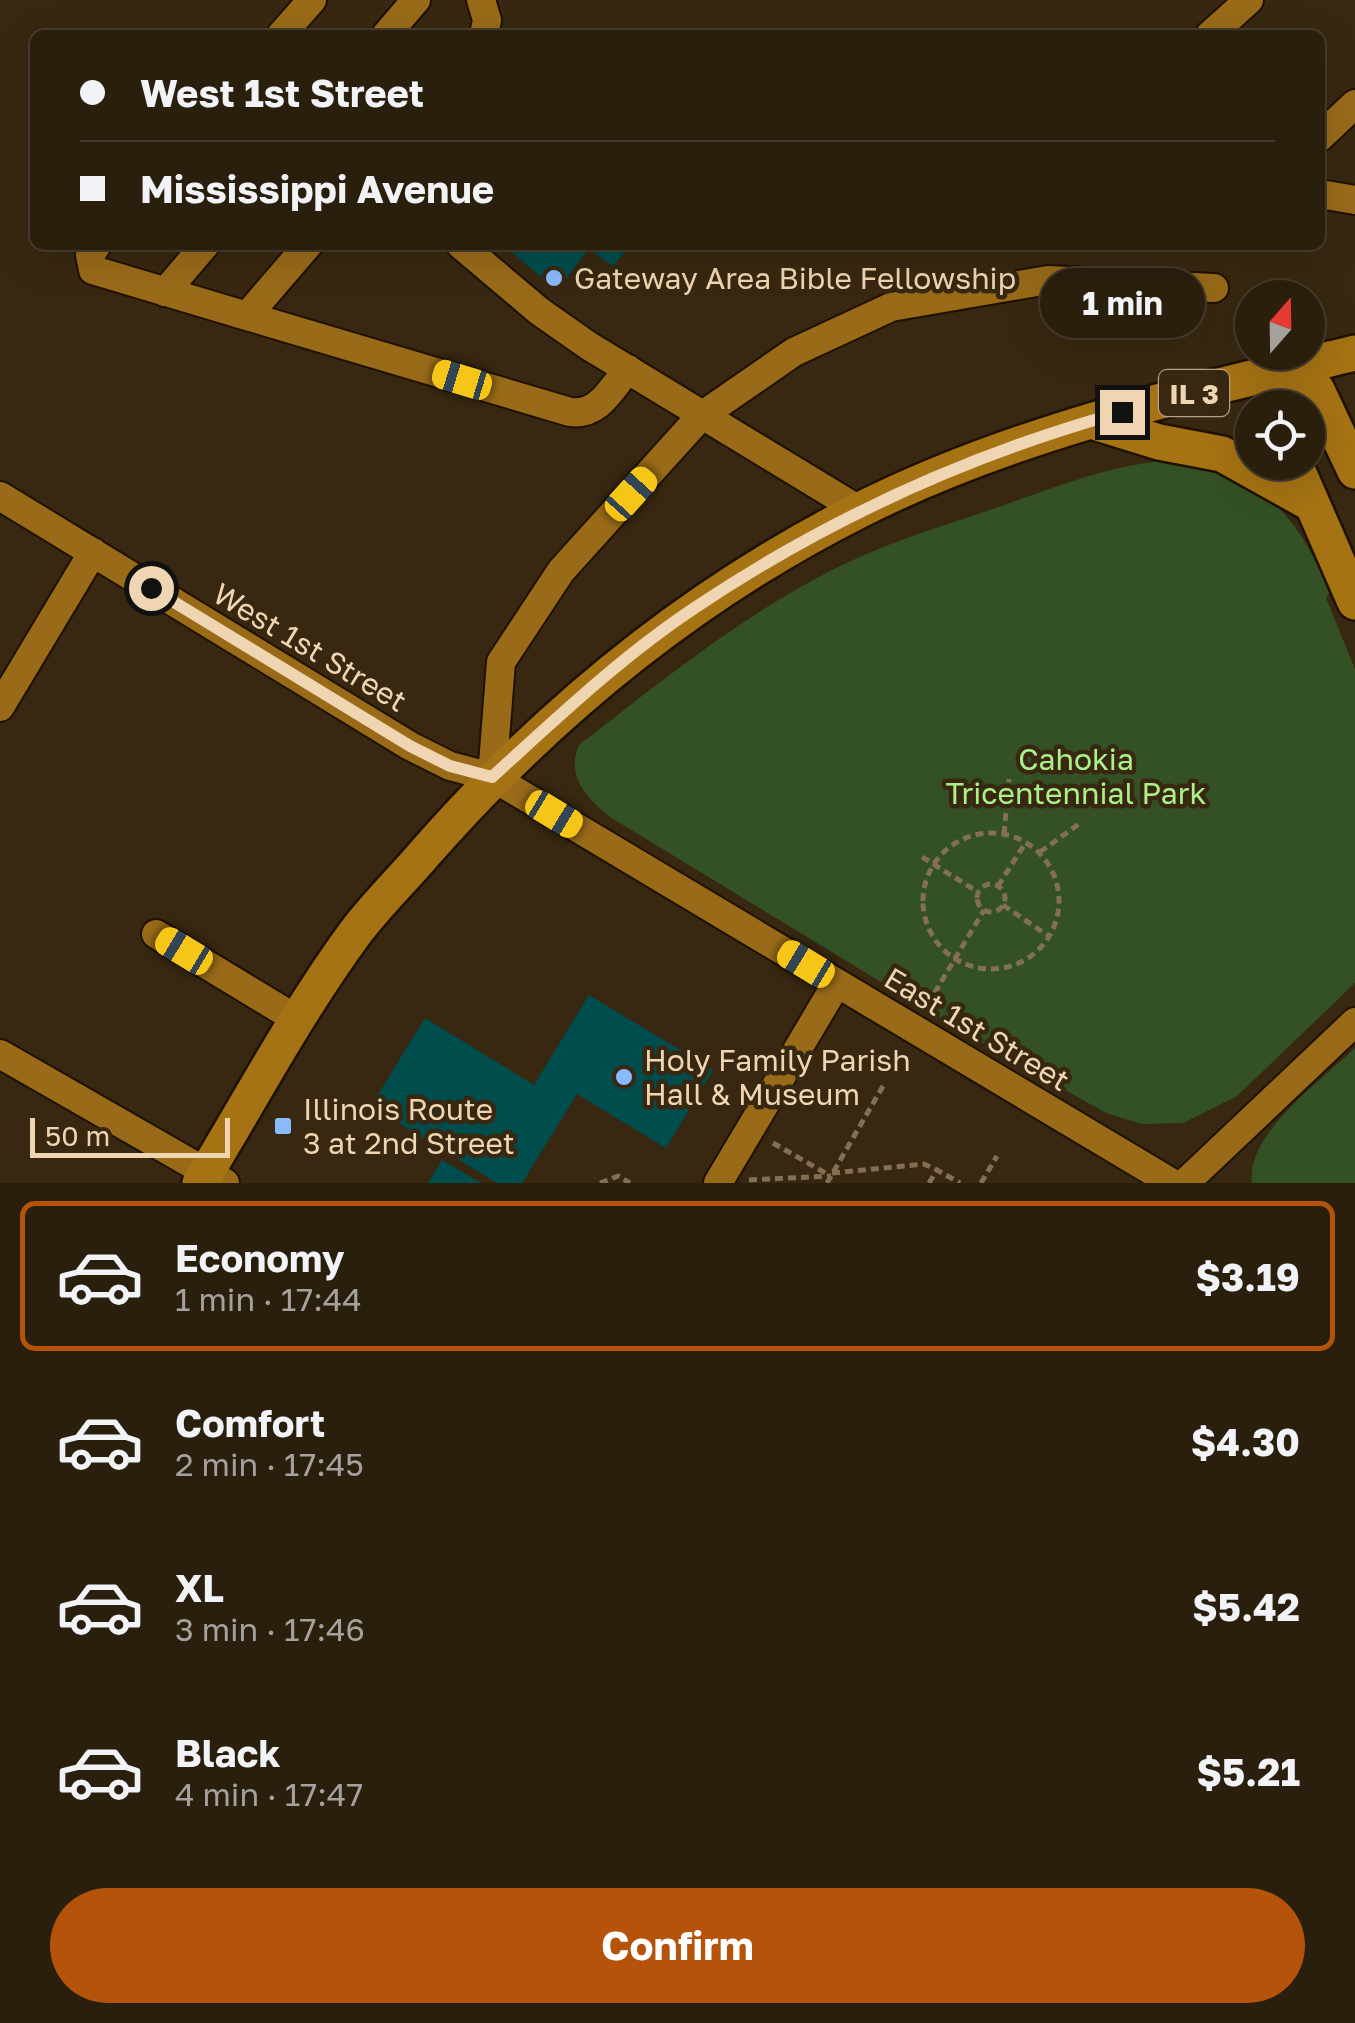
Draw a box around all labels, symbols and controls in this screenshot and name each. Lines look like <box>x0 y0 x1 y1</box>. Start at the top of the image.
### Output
text: West 1st Street <box>140 70 424 115</box>
text: Mississippi Avenue <box>140 166 494 211</box>
place label: Gateway Area Bible Fellowship <box>574 260 1016 296</box>
marker: Gateway Area Bible Fellowship <box>543 267 565 289</box>
callout: 1 min <box>1040 267 1204 337</box>
north arrow <box>1235 280 1325 370</box>
map controls <box>1235 280 1325 480</box>
text: 1 min <box>1082 284 1163 322</box>
car <box>429 357 495 403</box>
road number: IL 3 <box>1159 370 1229 416</box>
route end <box>1100 390 1145 435</box>
button: locate <box>1235 390 1325 480</box>
car <box>600 462 662 526</box>
route start <box>129 566 174 611</box>
street label: West 1st Street <box>207 575 413 719</box>
park label: Cahokia Tricentennial Park <box>946 741 1206 811</box>
car <box>521 786 587 842</box>
car <box>151 923 217 979</box>
car <box>773 936 839 992</box>
street label: East 1st Street <box>878 960 1076 1098</box>
place label: Holy Family Parish Hall & Museum <box>644 1042 911 1112</box>
marker: Holy Family Parish Hall & Museum <box>613 1066 635 1088</box>
place label: Illinois Route 3 at 2nd Street <box>303 1091 515 1161</box>
scale bar <box>30 1113 230 1158</box>
marker: Illinois Route 3 at 2nd Street <box>272 1115 294 1137</box>
text: 50 m <box>45 1119 110 1152</box>
icon: car <box>55 1231 145 1321</box>
text: Economy <box>175 1235 344 1280</box>
text: $3.19 <box>1195 1254 1300 1299</box>
text: 1 min · 17:44 <box>175 1280 362 1318</box>
icon: car <box>55 1396 145 1486</box>
text: Comfort <box>175 1400 325 1445</box>
text: $4.30 <box>1191 1419 1300 1464</box>
text: 2 min · 17:45 <box>175 1445 364 1483</box>
icon: car <box>55 1561 145 1651</box>
text: XL <box>175 1565 224 1610</box>
text: $5.42 <box>1192 1584 1300 1629</box>
text: 3 min · 17:46 <box>175 1610 365 1648</box>
icon: car <box>55 1726 145 1816</box>
text: Black <box>175 1730 280 1775</box>
text: $5.21 <box>1196 1749 1300 1794</box>
text: 4 min · 17:47 <box>175 1775 363 1813</box>
button: Confirm <box>50 1888 1305 2003</box>

